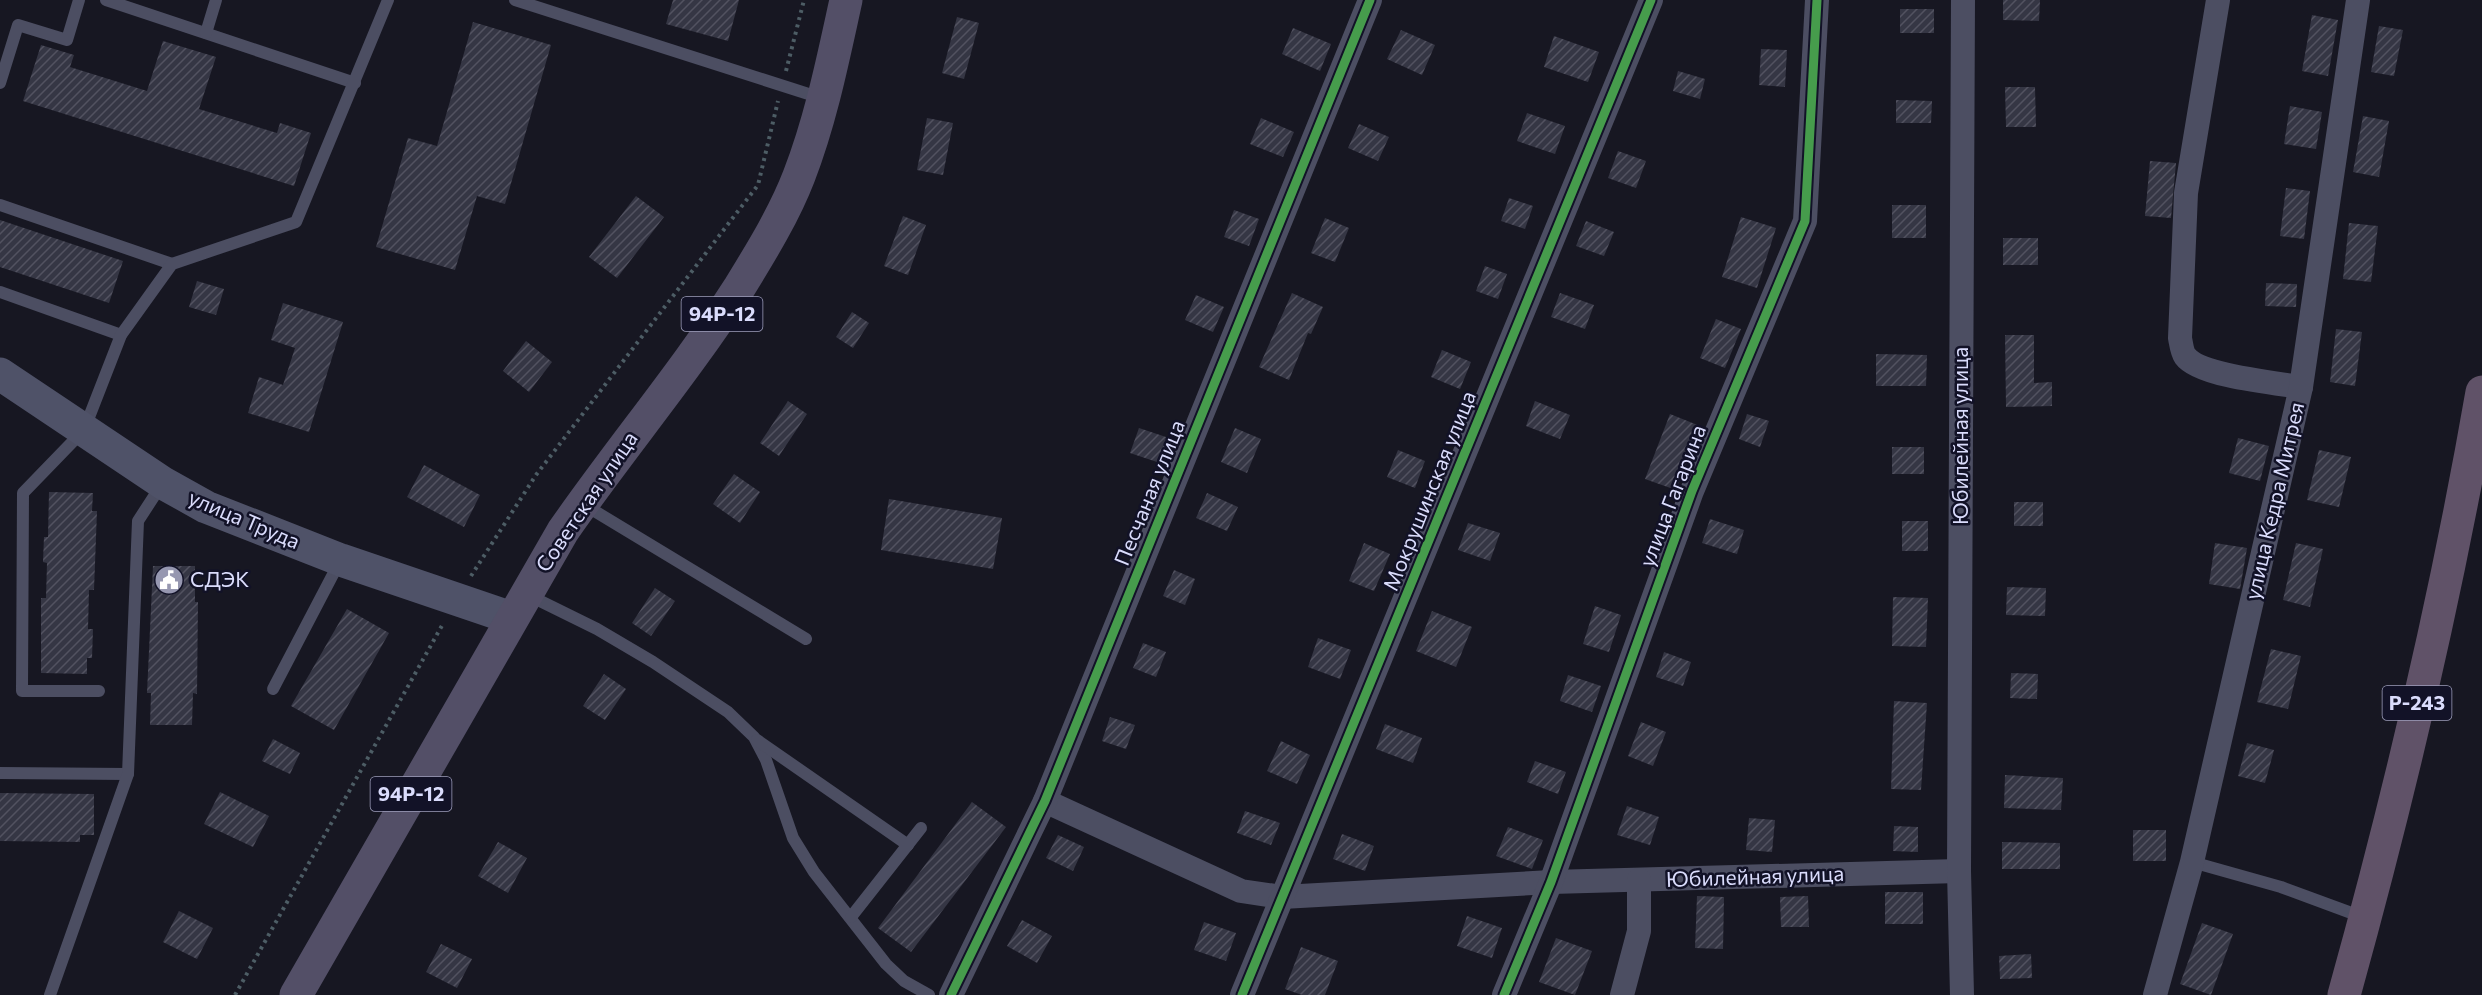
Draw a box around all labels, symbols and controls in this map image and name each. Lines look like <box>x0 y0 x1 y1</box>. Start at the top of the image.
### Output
road number: 94Р-12 <box>682 297 762 331</box>
street label: Юбилейная улица <box>1947 347 1972 525</box>
street label: Мокрушинская улица <box>1377 387 1480 594</box>
street label: улица Кедра Митрея <box>2239 400 2308 602</box>
street label: Песчаная улица <box>1108 416 1189 569</box>
street label: улица Гагарина <box>1633 421 1710 570</box>
street label: Советская улица <box>530 426 642 576</box>
street label: улица Труда <box>185 484 304 553</box>
public building icon: СДЭК <box>153 564 185 596</box>
place label: СДЭК <box>190 566 249 591</box>
road number: Р-243 <box>2382 686 2452 720</box>
road number: 94Р-12 <box>370 777 452 811</box>
street label: Юбилейная улица <box>1665 860 1844 891</box>

